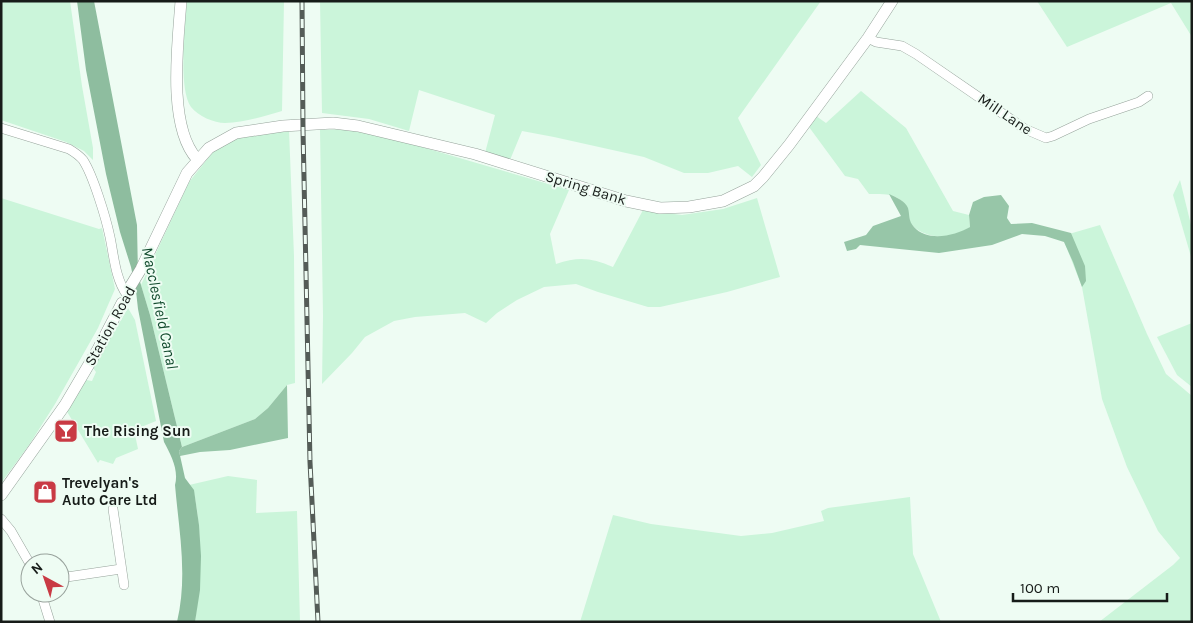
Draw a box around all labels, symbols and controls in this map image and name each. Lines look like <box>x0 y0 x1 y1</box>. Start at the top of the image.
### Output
street label: Mill Lane <box>975 89 1035 139</box>
street label: Spring Bank <box>543 167 629 209</box>
water label: Macclesfield Canal <box>138 245 182 371</box>
street label: Station Road <box>81 283 139 369</box>
bar icon: The Rising Sun <box>53 418 79 444</box>
place label: The Rising Sun <box>84 422 191 440</box>
place label: Trevelyan's Auto Care Ltd <box>62 474 157 509</box>
shop icon: Trevelyan's Auto Care Ltd <box>32 479 58 505</box>
north arrow <box>20 553 70 603</box>
text: N <box>28 559 46 578</box>
scale bar <box>1013 570 1167 602</box>
text: 100 m <box>1020 579 1060 597</box>

